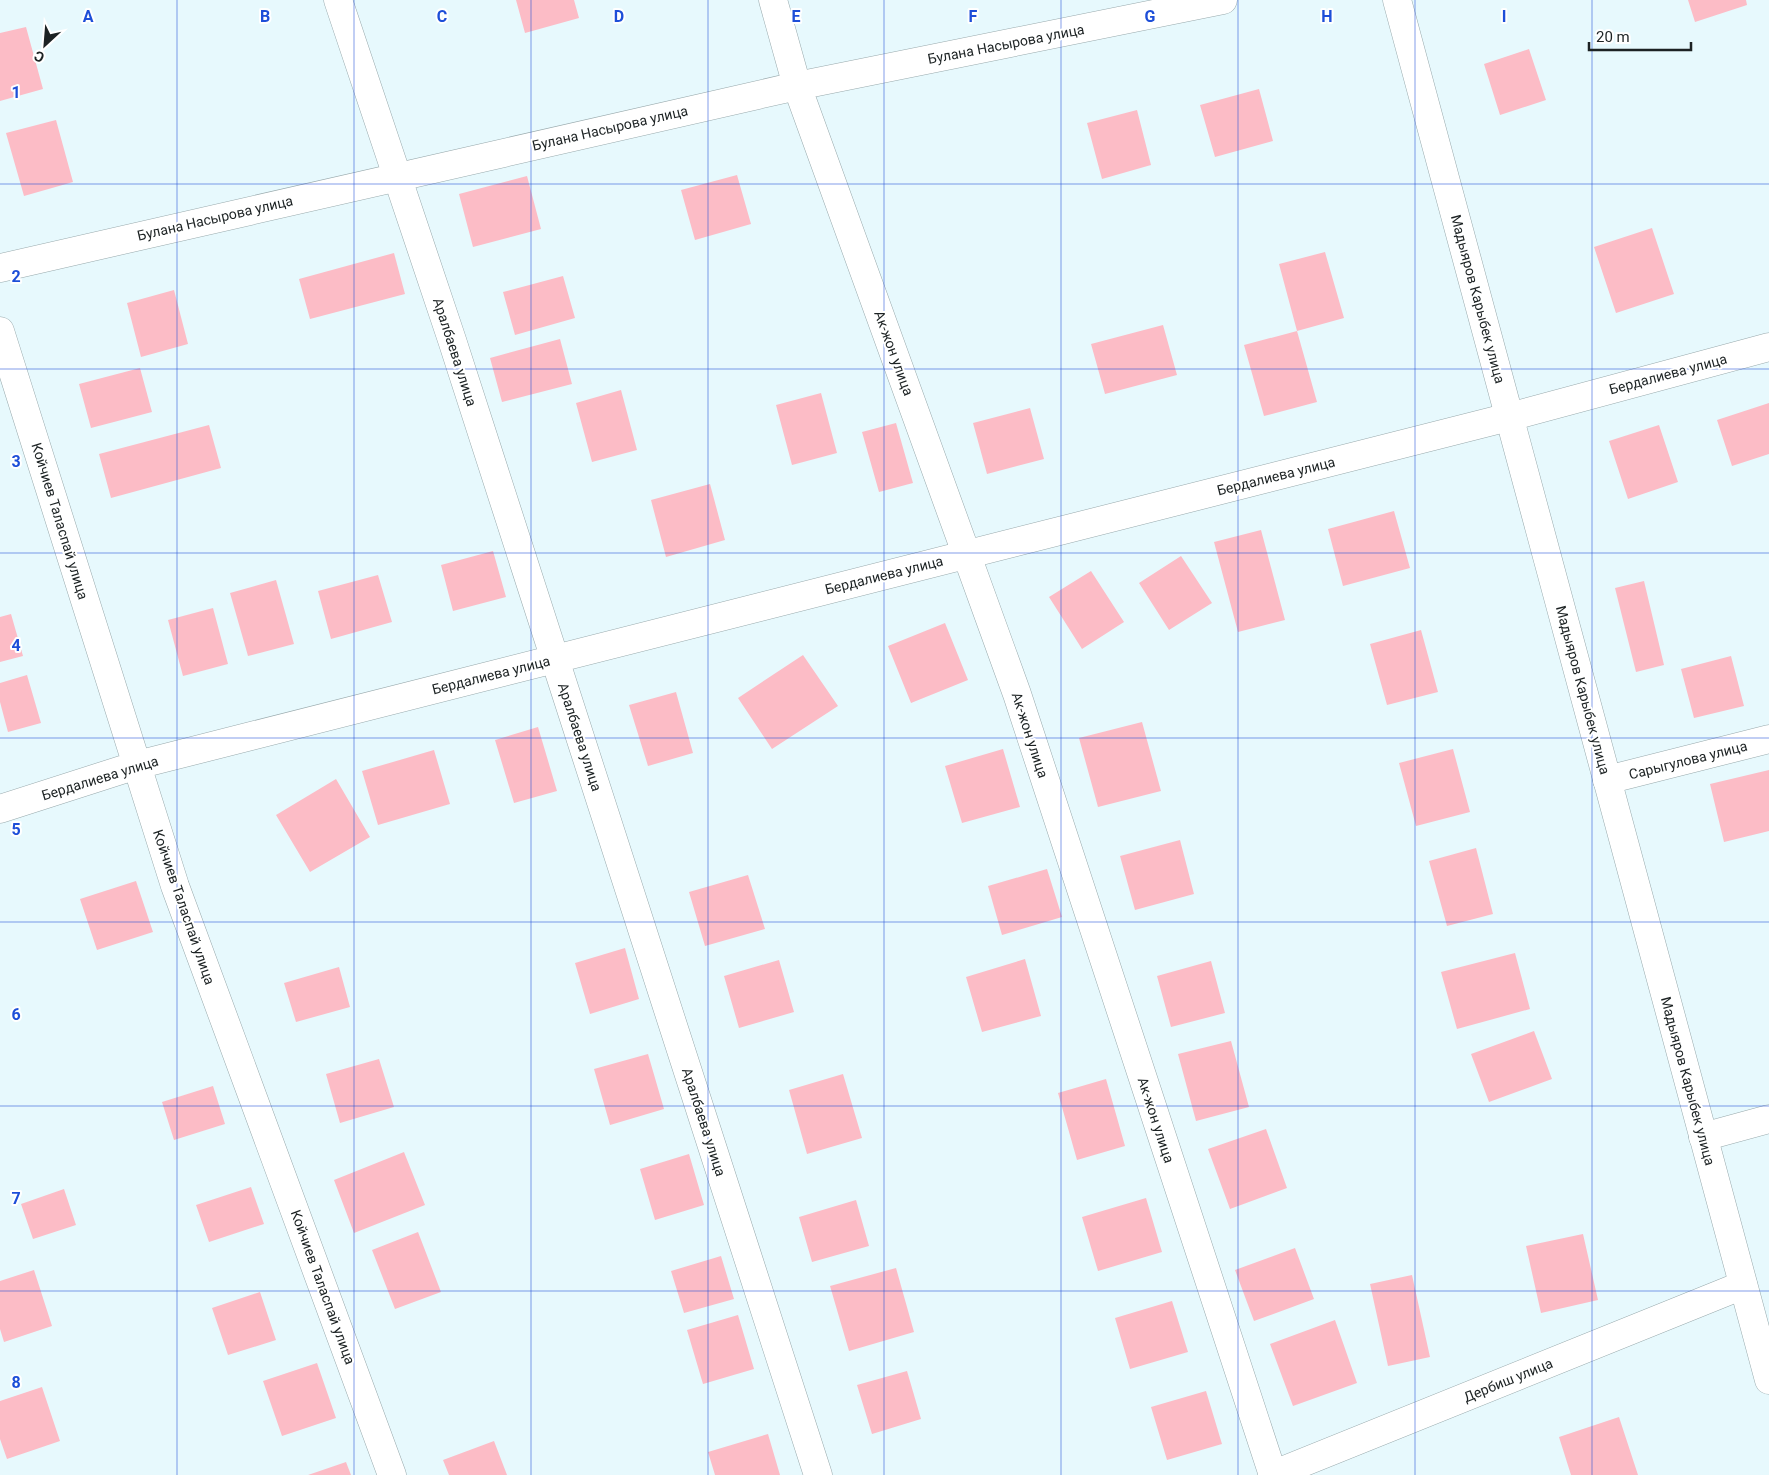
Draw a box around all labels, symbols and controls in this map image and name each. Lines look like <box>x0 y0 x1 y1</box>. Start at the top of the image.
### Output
text: A <box>83 7 94 26</box>
text: B <box>260 7 270 26</box>
text: C <box>437 7 447 26</box>
text: D <box>614 7 624 26</box>
text: E <box>792 7 801 26</box>
text: F <box>969 7 978 26</box>
text: G <box>1145 7 1156 26</box>
text: H <box>1321 7 1333 26</box>
text: I <box>1502 7 1506 26</box>
north arrow <box>20 20 70 70</box>
scale bar <box>1589 20 1692 52</box>
street label: Булана Насырова улица <box>926 21 1086 67</box>
text: 20 m <box>1596 28 1630 46</box>
text: С <box>32 47 47 66</box>
text: 1 <box>11 83 21 102</box>
street label: Булана Насырова улица <box>531 102 689 154</box>
street label: Булана Насырова улица <box>136 192 294 244</box>
street label: Мадыяров Карыбек улица <box>1448 213 1508 385</box>
text: 2 <box>11 267 21 286</box>
street label: Аралбаева улица <box>430 296 480 408</box>
street label: Ак-жон улица <box>871 308 917 398</box>
street label: Бердалиева улица <box>1607 351 1729 397</box>
street label: Койчиев Таласпай улица <box>29 441 91 601</box>
text: 3 <box>11 452 21 471</box>
street label: Бердалиева улица <box>1215 454 1337 498</box>
street label: Бердалиева улица <box>823 553 945 597</box>
street label: Мадыяров Карыбек улица <box>1553 604 1613 776</box>
text: 4 <box>11 636 21 655</box>
street label: Бердалиева улица <box>430 653 552 697</box>
street label: Аралбаева улица <box>555 681 605 793</box>
street label: Ак-жон улица <box>1009 690 1051 780</box>
street label: Сарыгулова улица <box>1627 738 1749 782</box>
street label: Бердалиева улица <box>40 753 160 803</box>
text: 5 <box>11 820 21 839</box>
street label: Койчиев Таласпай улица <box>150 827 218 987</box>
street label: Мадыяров Карыбек улица <box>1658 995 1718 1167</box>
text: 6 <box>11 1005 21 1024</box>
street label: Аралбаева улица <box>679 1066 729 1178</box>
street label: Ак-жон улица <box>1135 1075 1177 1165</box>
text: 7 <box>11 1189 21 1208</box>
street label: Койчиев Таласпай улица <box>288 1208 358 1366</box>
street label: Дербиш улица <box>1461 1355 1555 1405</box>
text: 8 <box>11 1373 21 1392</box>

